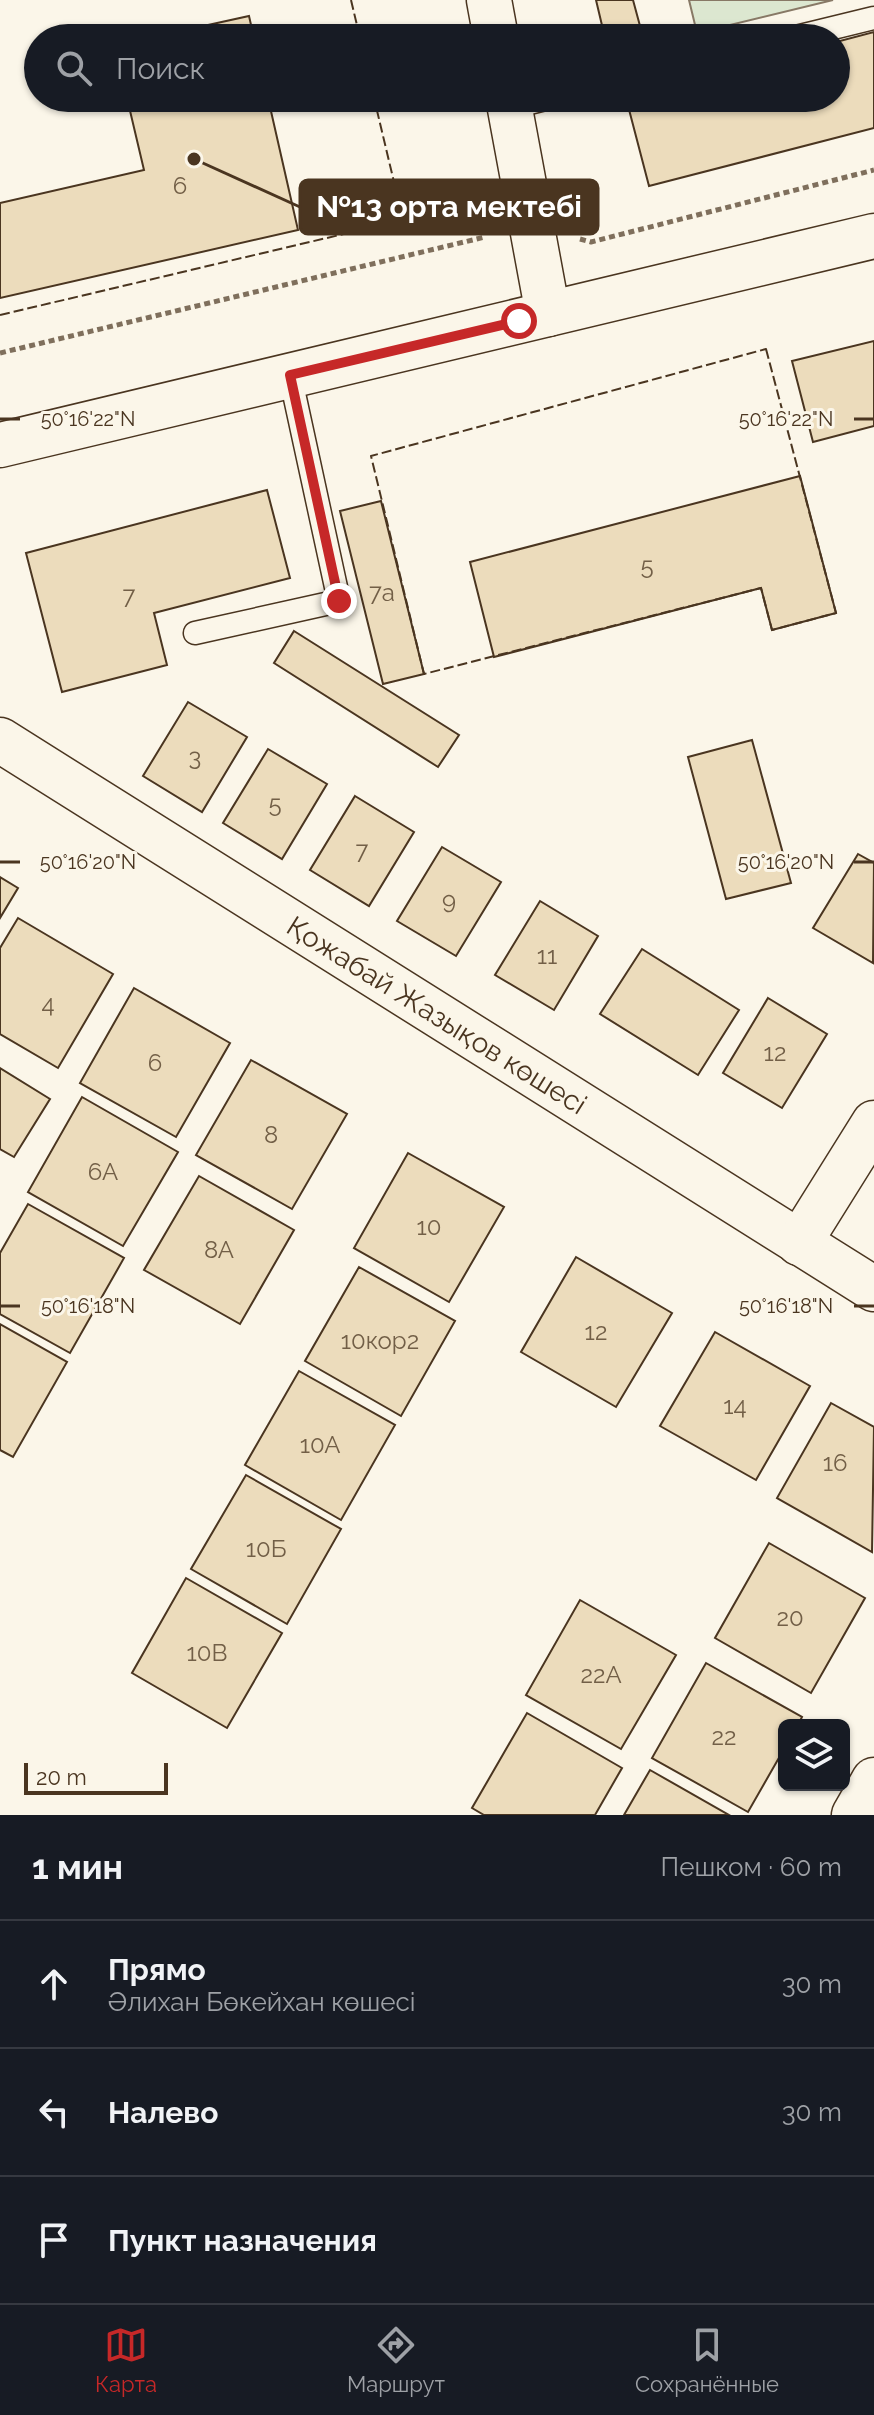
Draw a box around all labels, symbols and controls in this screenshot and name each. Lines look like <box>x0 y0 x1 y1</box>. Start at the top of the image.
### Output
search box <box>24 24 850 112</box>
icon: search <box>52 46 96 90</box>
text: Поиск <box>116 51 205 86</box>
house number: 6 <box>173 171 187 200</box>
callout: №13 орта мектебі <box>300 180 598 234</box>
text: №13 орта мектебі <box>316 189 582 224</box>
route start <box>501 303 537 339</box>
text: 50°16'22"N <box>41 407 135 431</box>
text: 50°16'22"N <box>739 407 833 431</box>
house number: 5 <box>640 551 654 580</box>
house number: 7а <box>369 578 395 607</box>
house number: 7 <box>123 581 136 610</box>
route end <box>321 583 357 619</box>
house number: 3 <box>189 742 201 771</box>
house number: 5 <box>268 789 282 818</box>
house number: 7 <box>356 836 369 865</box>
text: 50°16'20"N <box>40 850 136 874</box>
text: 50°16'20"N <box>738 850 834 874</box>
house number: 9 <box>442 886 456 915</box>
street label: Қожабай Жазықов көшесі <box>281 910 593 1121</box>
house number: 11 <box>537 941 557 970</box>
house number: 4 <box>41 989 55 1018</box>
house number: 12 <box>764 1038 786 1067</box>
house number: 6 <box>148 1048 162 1077</box>
house number: 8 <box>264 1120 278 1149</box>
house number: 6А <box>88 1157 118 1186</box>
house number: 10 <box>417 1212 441 1241</box>
house number: 8А <box>204 1235 234 1264</box>
text: 50°16'18"N <box>41 1294 135 1318</box>
text: 50°16'18"N <box>739 1294 833 1318</box>
house number: 12 <box>585 1317 607 1346</box>
house number: 10кор2 <box>341 1326 419 1355</box>
house number: 14 <box>723 1391 747 1420</box>
house number: 10А <box>300 1430 340 1459</box>
house number: 16 <box>823 1448 847 1477</box>
house number: 10Б <box>246 1534 286 1563</box>
house number: 20 <box>776 1603 804 1632</box>
house number: 10В <box>187 1638 227 1667</box>
house number: 22А <box>580 1660 622 1689</box>
map controls <box>778 1719 850 1791</box>
button: layers <box>778 1719 850 1791</box>
house number: 22 <box>711 1722 737 1751</box>
scale bar <box>24 1759 168 1795</box>
text: 20 m <box>36 1764 87 1790</box>
text: 1 мин <box>32 1847 123 1887</box>
text: Пешком · 60 m <box>661 1852 842 1882</box>
text: Прямо <box>108 1952 206 1987</box>
icon: ahead <box>32 1962 76 2006</box>
text: 30 m <box>782 1969 842 1999</box>
text: Әлихан Бөкейхан көшесі <box>108 1987 415 2017</box>
icon: left <box>32 2090 76 2134</box>
text: Налево <box>108 2095 218 2130</box>
text: 30 m <box>782 2097 842 2127</box>
icon: arrive <box>32 2218 76 2262</box>
text: Пункт назначения <box>108 2223 377 2258</box>
tab: Карта <box>95 2323 157 2397</box>
tab: Маршрут <box>347 2323 445 2397</box>
tab: Сохранённые <box>635 2323 779 2397</box>

